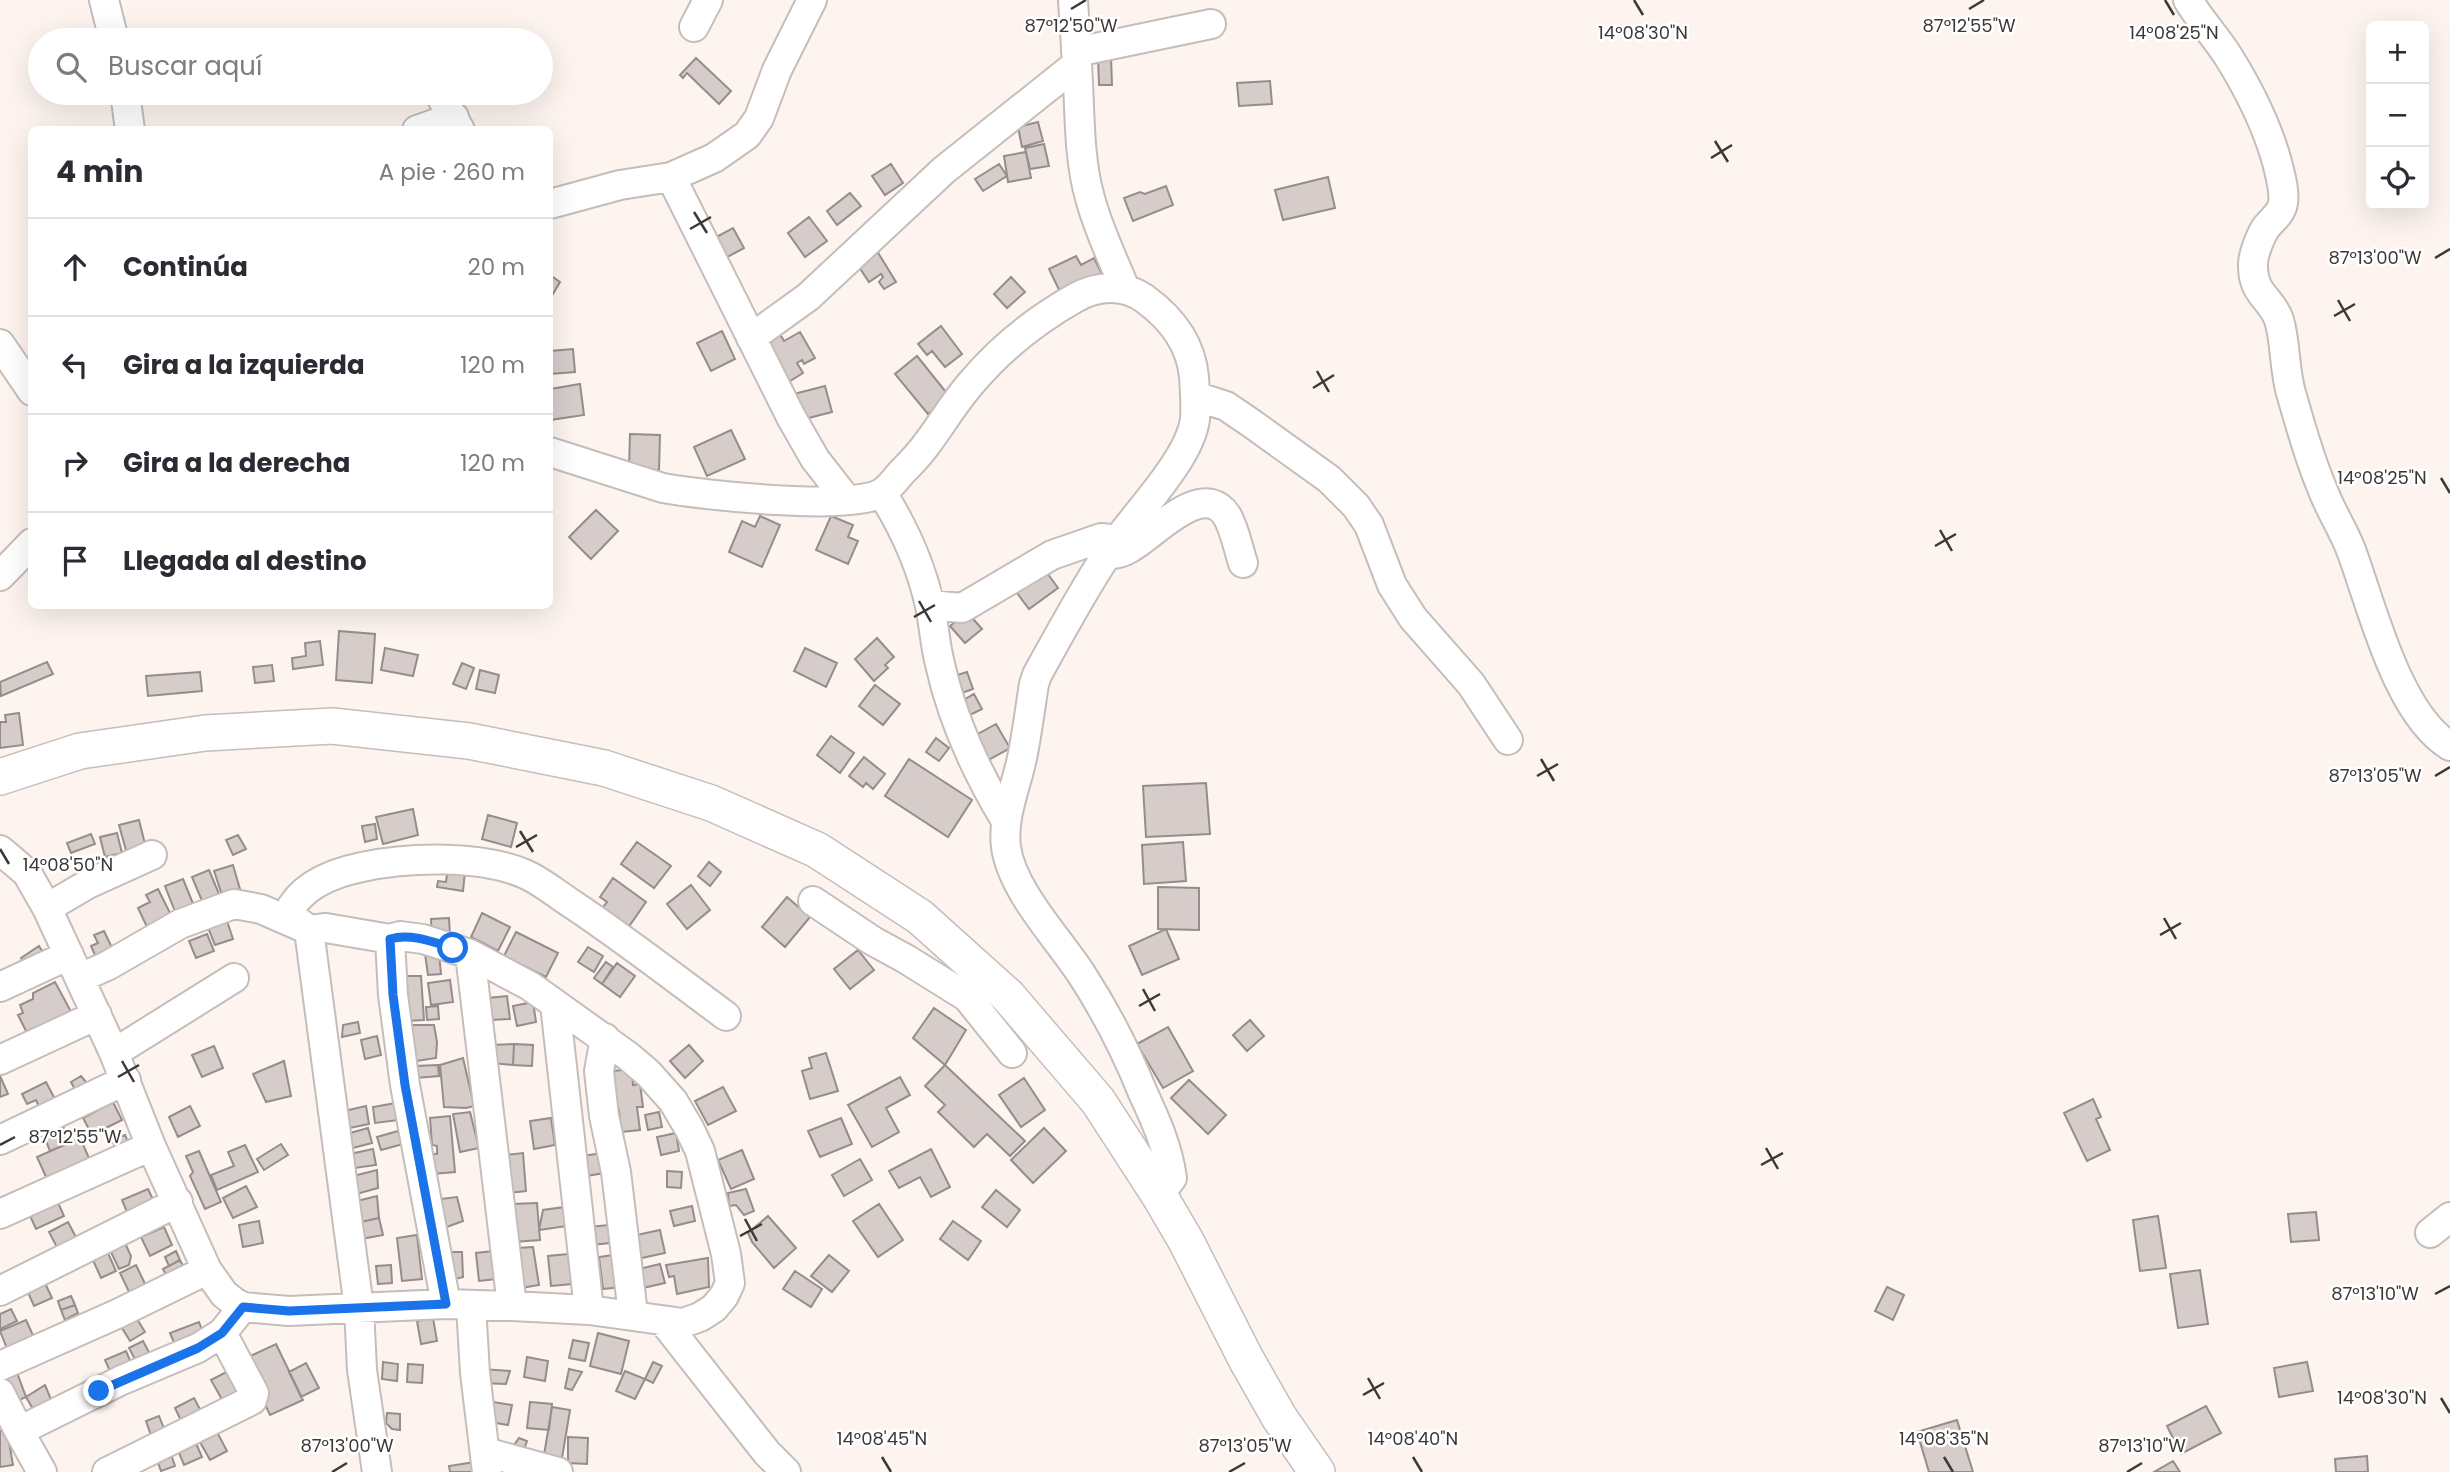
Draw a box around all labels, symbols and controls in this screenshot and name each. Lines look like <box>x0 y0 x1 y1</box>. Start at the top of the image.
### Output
text: 87°12'50"W <box>1025 13 1118 38</box>
text: 87°12'55"W <box>1923 13 2016 38</box>
text: 14°08'30"N <box>1598 20 1688 45</box>
text: 14°08'25"N <box>2129 20 2219 45</box>
map controls <box>2366 21 2429 210</box>
button: + <box>2366 21 2429 84</box>
search box <box>28 28 553 105</box>
icon: search <box>52 48 90 86</box>
text: Buscar aquí <box>108 48 262 84</box>
button: − <box>2366 84 2429 147</box>
button: locate <box>2366 147 2429 210</box>
text: 4 min <box>56 150 144 193</box>
text: A pie · 260 m <box>379 156 525 188</box>
text: 87°13'00"W <box>2328 245 2422 270</box>
icon: ahead <box>56 248 94 286</box>
text: Continúa <box>123 249 248 285</box>
text: 20 m <box>467 251 525 283</box>
icon: left <box>56 346 94 384</box>
text: Gira a la izquierda <box>123 347 365 383</box>
text: 120 m <box>460 349 525 381</box>
icon: right <box>56 444 94 482</box>
text: Gira a la derecha <box>123 445 351 481</box>
text: 120 m <box>460 447 525 479</box>
text: 14°08'25"N <box>2337 465 2427 490</box>
icon: arrive <box>56 542 94 580</box>
text: Llegada al destino <box>123 543 367 579</box>
text: 87°13'05"W <box>2328 763 2422 788</box>
text: 14°08'50"N <box>23 852 113 877</box>
route start <box>437 932 468 963</box>
text: 87°12'55"W <box>29 1124 122 1149</box>
text: 87°13'10"W <box>2331 1281 2419 1306</box>
route end <box>83 1375 114 1406</box>
text: 14°08'30"N <box>2337 1385 2427 1410</box>
text: 14°08'45"N <box>837 1426 927 1451</box>
text: 14°08'40"N <box>1368 1426 1458 1451</box>
text: 14°08'35"N <box>1899 1426 1989 1451</box>
text: 87°13'00"W <box>300 1433 394 1458</box>
text: 87°13'05"W <box>1198 1433 1292 1458</box>
text: 87°13'10"W <box>2098 1433 2186 1458</box>

